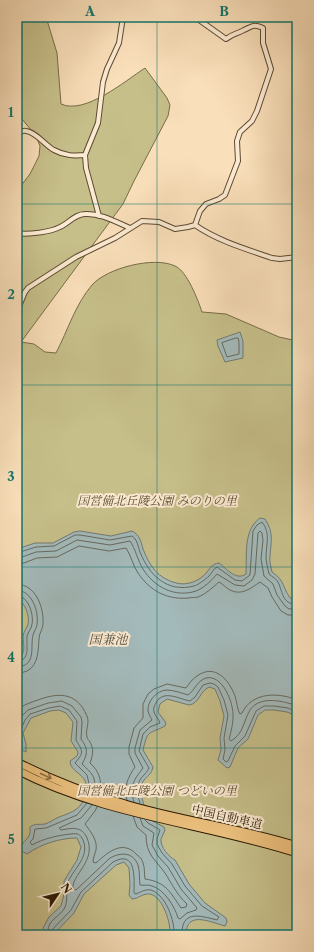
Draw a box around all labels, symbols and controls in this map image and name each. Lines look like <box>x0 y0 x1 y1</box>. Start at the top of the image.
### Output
text: A <box>84 3 96 19</box>
text: B <box>219 3 229 19</box>
text: 1 <box>8 104 14 120</box>
text: 2 <box>7 286 15 302</box>
text: 3 <box>7 468 15 484</box>
park label: 国営備北丘陵公園 みのりの里 <box>77 493 238 508</box>
water label: 国兼池 <box>88 631 129 647</box>
text: 4 <box>7 649 15 665</box>
one-way arrow <box>39 773 51 780</box>
park label: 国営備北丘陵公園 つどいの里 <box>77 783 238 798</box>
street label: 中国自動車道 <box>190 801 264 832</box>
text: 5 <box>7 831 15 847</box>
north arrow <box>38 874 78 914</box>
text: N <box>58 880 75 897</box>

